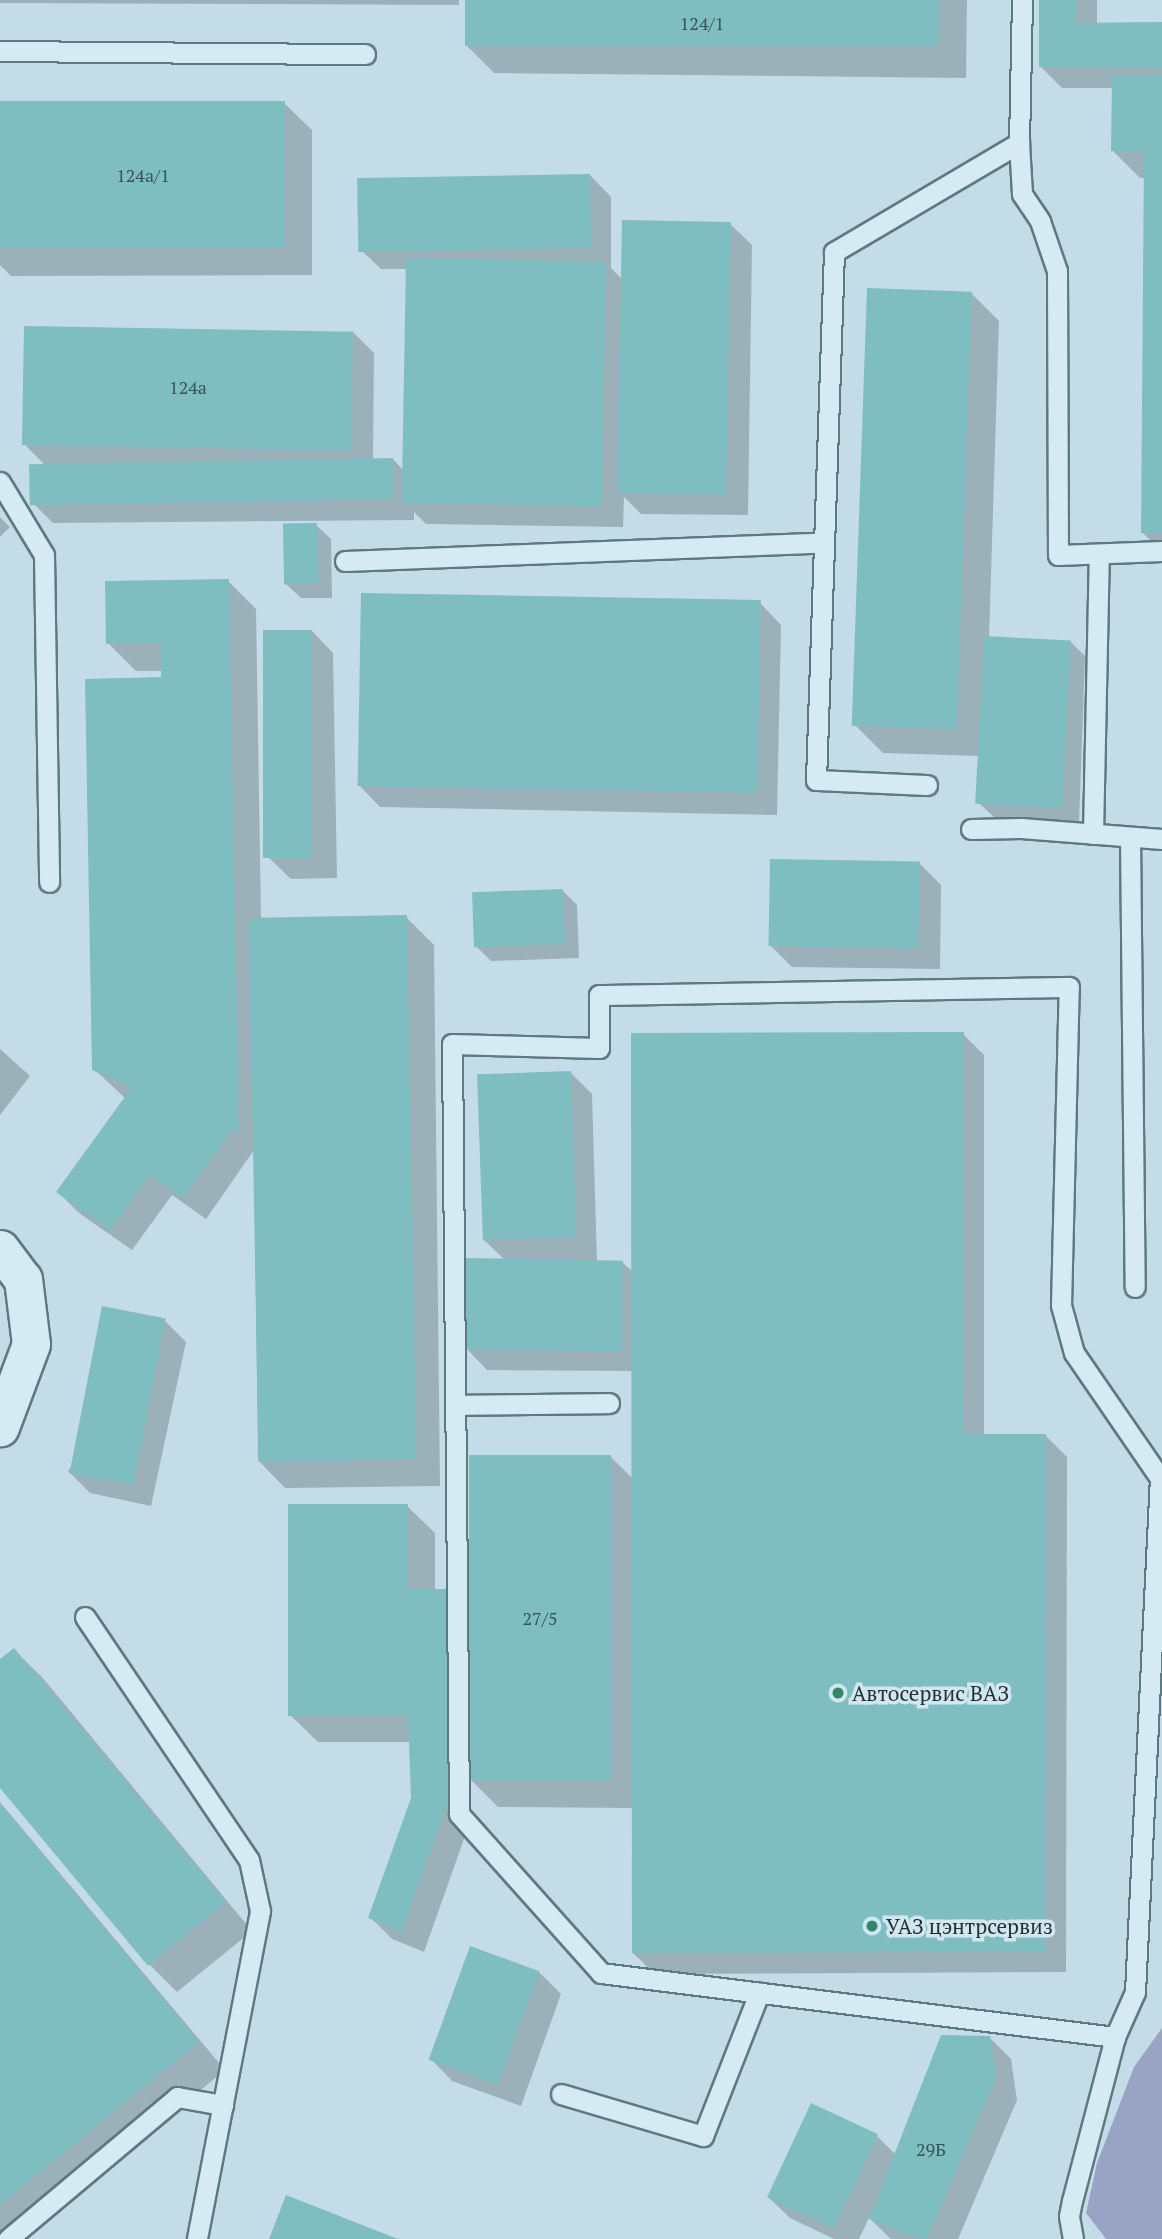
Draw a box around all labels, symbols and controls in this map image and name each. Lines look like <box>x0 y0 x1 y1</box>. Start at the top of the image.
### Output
house number: 124/1 <box>680 12 724 34</box>
house number: 124а/1 <box>116 164 170 186</box>
house number: 124а <box>169 376 207 398</box>
house number: 27/5 <box>523 1607 557 1629</box>
place label: Автосервис ВАЗ <box>852 1680 1009 1706</box>
marker: Автосервис ВАЗ <box>830 1685 846 1701</box>
place label: УАЗ цэнтрсервиз <box>886 1913 1053 1939</box>
marker: УАЗ цэнтрсервиз <box>864 1918 880 1934</box>
house number: 29Б <box>916 2138 946 2160</box>

